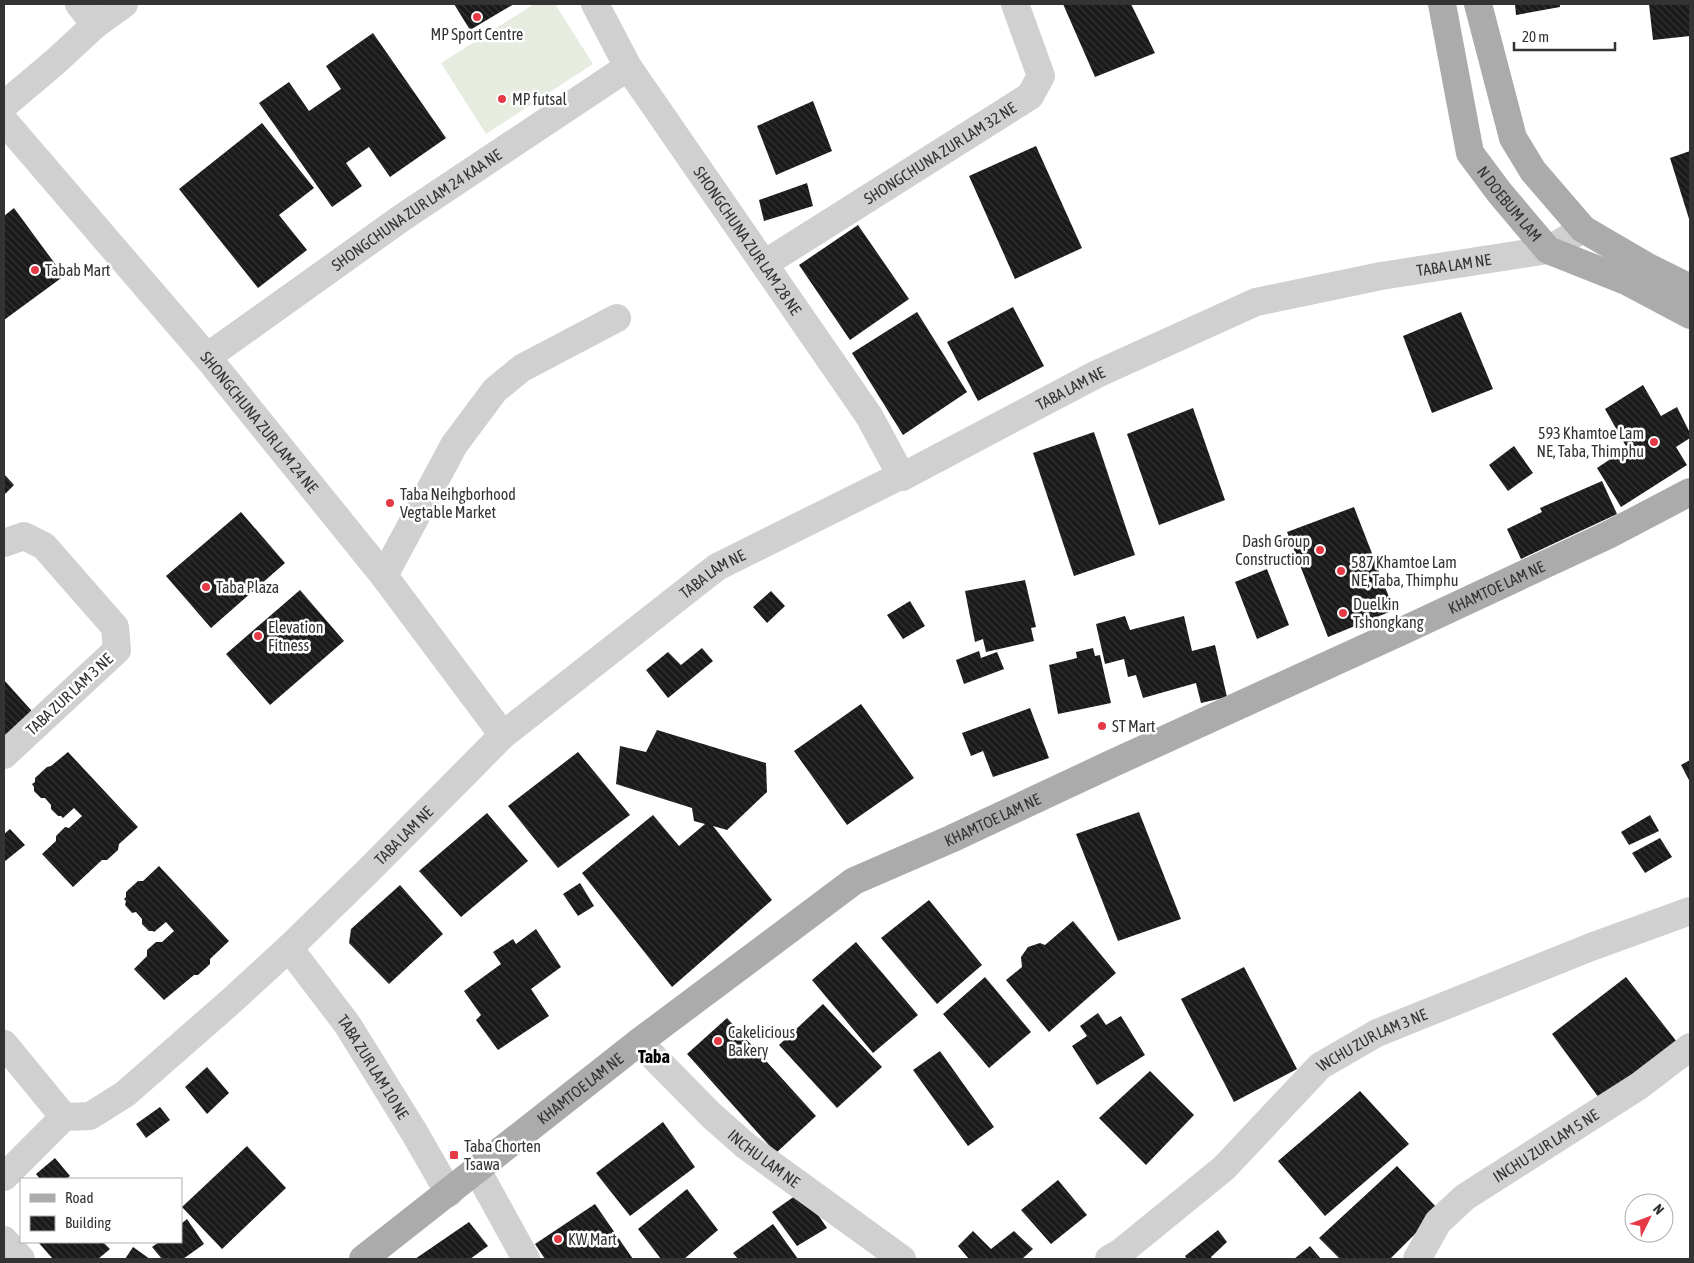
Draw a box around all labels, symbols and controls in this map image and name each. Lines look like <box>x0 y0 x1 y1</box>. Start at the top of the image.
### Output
marker: MP Sport Centre <box>471 11 483 23</box>
scale bar <box>1514 20 1615 52</box>
place label: MP Sport Centre <box>431 25 523 44</box>
text: 20 m <box>1522 28 1549 45</box>
place label: MP futsal <box>512 90 568 108</box>
marker: MP futsal <box>496 93 508 105</box>
street label: SHONGCHUNA ZUR LAM 32 NE <box>861 98 1019 208</box>
street label: SHONGCHUNA ZUR LAM 24 KAA NE <box>328 145 505 274</box>
street label: SHONGCHUNA ZUR LAM 28 NE <box>690 163 805 318</box>
street label: N DOEBUM LAM <box>1474 163 1546 245</box>
street label: TABA LAM NE <box>1415 250 1492 279</box>
place label: Tabab Mart <box>45 261 111 279</box>
marker: Tabab Mart <box>29 264 41 276</box>
street label: SHONGCHUNA ZUR LAM 24 NE <box>197 348 322 496</box>
street label: TABA LAM NE <box>1033 363 1108 414</box>
place label: 593 Khamtoe Lam NE, Taba, Thimphu <box>1537 424 1644 461</box>
marker: 593 Khamtoe Lam NE, Taba, Thimphu <box>1648 436 1660 448</box>
place label: Taba Neihgborhood Vegtable Market <box>400 485 516 522</box>
marker: Taba Neihgborhood Vegtable Market <box>384 497 396 509</box>
place label: Dash Group Construction <box>1235 532 1310 568</box>
marker: Dash Group Construction <box>1314 544 1326 556</box>
street label: TABA LAM NE <box>676 545 748 602</box>
place label: 587 Khamtoe Lam NE, Taba, Thimphu <box>1351 553 1458 590</box>
street label: KHAMTOE LAM NE <box>1445 557 1547 617</box>
marker: 587 Khamtoe Lam NE, Taba, Thimphu <box>1335 565 1347 577</box>
place label: Taba Plaza <box>216 578 279 596</box>
marker: Taba Plaza <box>200 581 212 593</box>
place label: Duelkin Tshongkang <box>1353 595 1424 632</box>
marker: Duelkin Tshongkang <box>1337 607 1349 619</box>
place label: Elevation Fitness <box>268 618 323 654</box>
marker: Elevation Fitness <box>252 630 264 642</box>
street label: TABA ZUR LAM 3 NE <box>22 649 116 739</box>
place label: ST Mart <box>1112 717 1156 735</box>
marker: ST Mart <box>1096 720 1108 732</box>
street label: KHAMTOE LAM NE <box>942 789 1043 850</box>
street label: TABA LAM NE <box>371 802 436 868</box>
street label: INCHU ZUR LAM 3 NE <box>1312 1005 1430 1074</box>
street label: TABA ZUR LAM 10 NE <box>334 1011 413 1122</box>
place label: Cakelicious Bakery <box>728 1023 795 1060</box>
marker: Cakelicious Bakery <box>712 1035 724 1047</box>
district label: Taba <box>638 1046 670 1067</box>
street label: KHAMTOE LAM NE <box>533 1049 627 1128</box>
street label: INCHU ZUR LAM 5 NE <box>1490 1105 1602 1186</box>
street label: INCHU LAM NE <box>724 1125 803 1191</box>
place label: Taba Chorten Tsawa <box>464 1137 541 1173</box>
marker: Taba Chorten Tsawa <box>448 1149 460 1161</box>
legend <box>20 1178 182 1243</box>
text: Road <box>65 1189 94 1206</box>
north arrow <box>1624 1193 1674 1243</box>
text: N <box>1650 1201 1667 1218</box>
text: Building <box>65 1214 111 1231</box>
place label: KW Mart <box>568 1230 617 1248</box>
marker: KW Mart <box>552 1233 564 1245</box>

